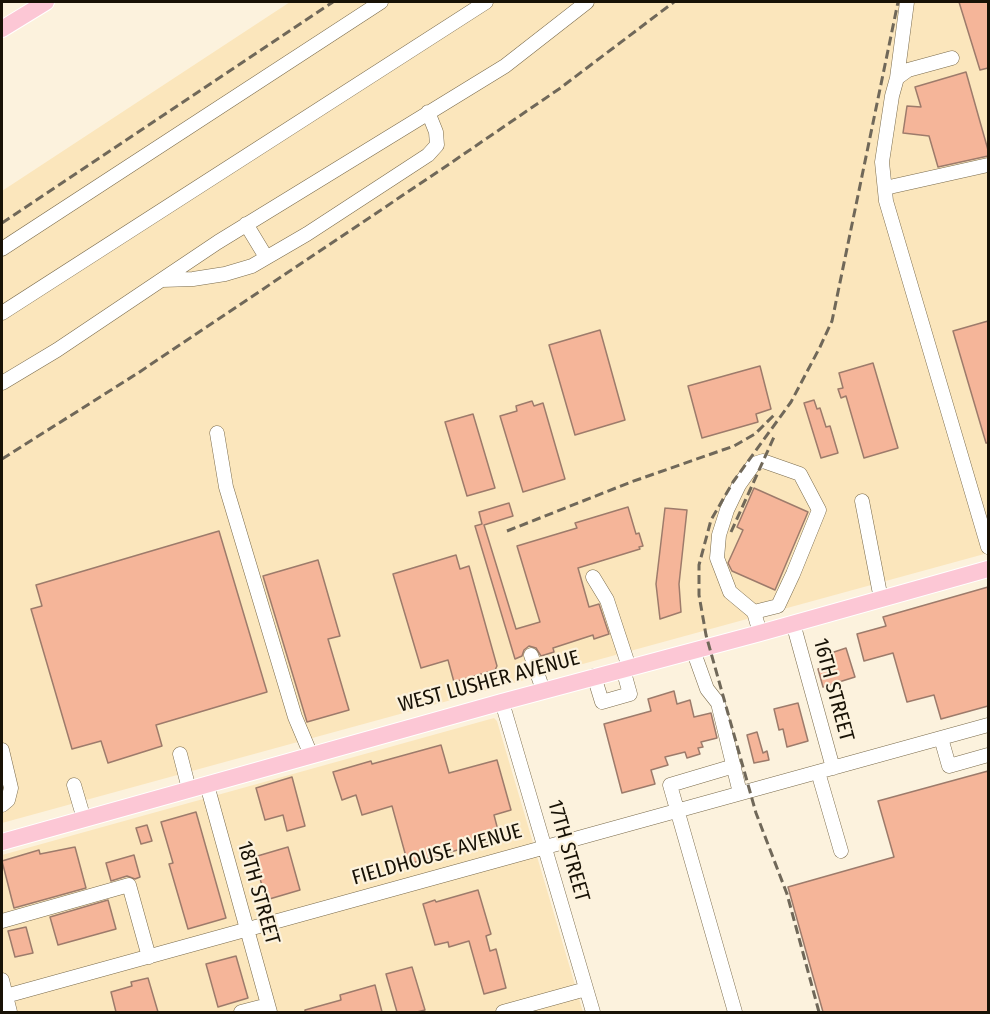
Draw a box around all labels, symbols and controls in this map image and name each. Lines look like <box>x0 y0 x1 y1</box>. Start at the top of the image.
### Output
street label: 16TH STREET <box>807 636 859 744</box>
street label: WEST LUSHER AVENUE <box>396 646 582 718</box>
street label: 17TH STREET <box>541 797 595 905</box>
street label: FIELDHOUSE AVENUE <box>349 819 525 891</box>
street label: 18TH STREET <box>231 838 285 948</box>

